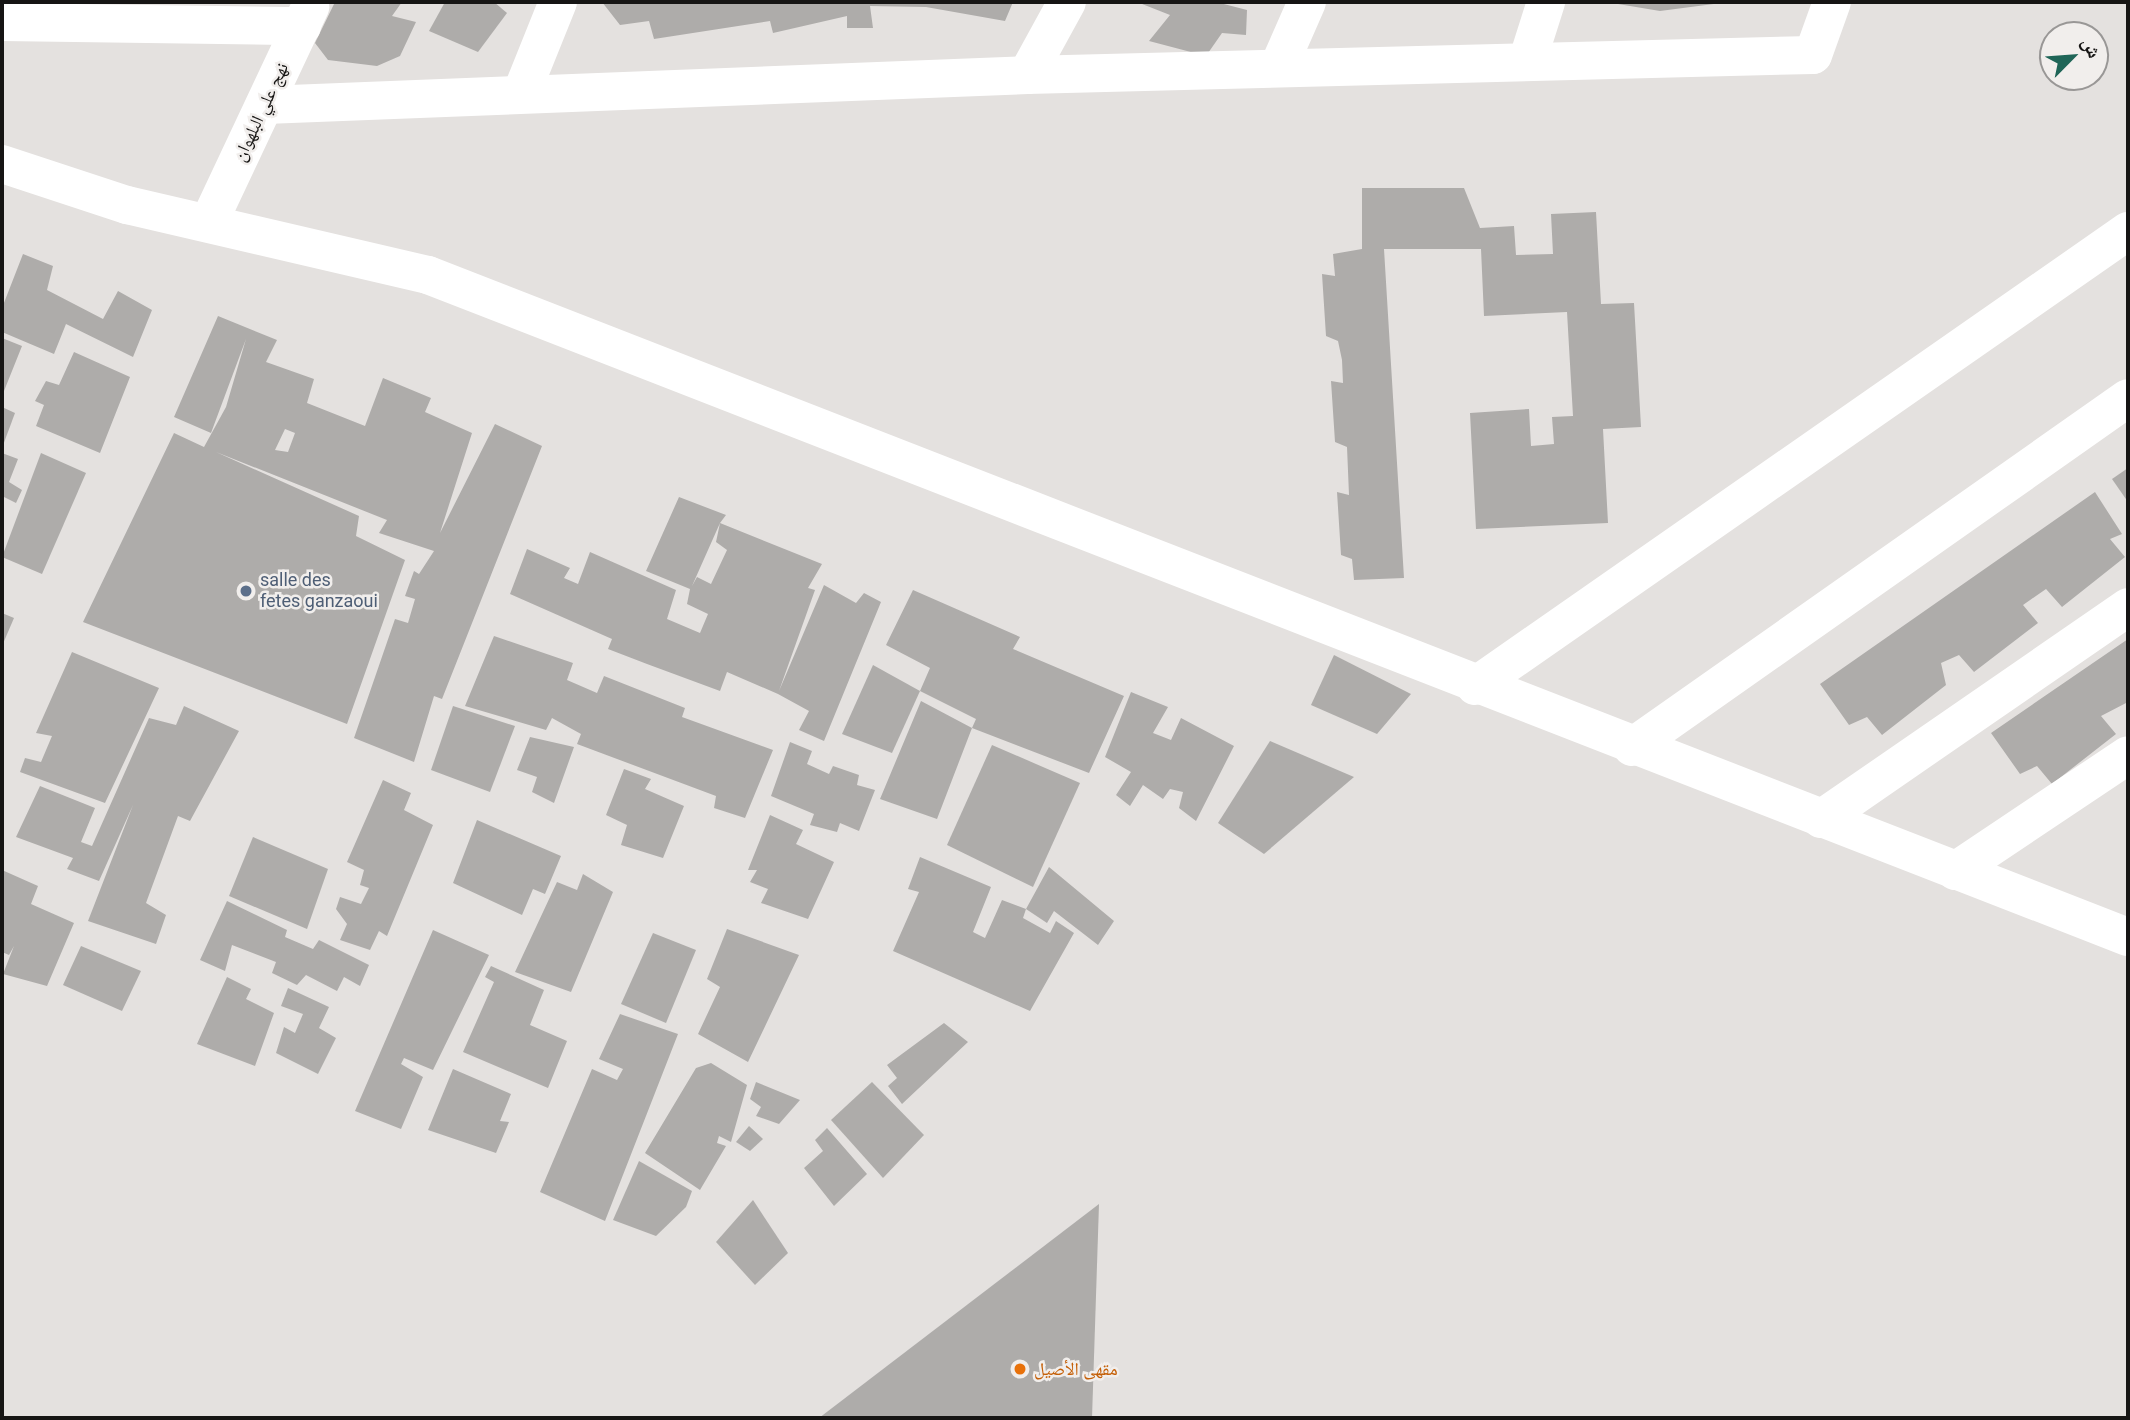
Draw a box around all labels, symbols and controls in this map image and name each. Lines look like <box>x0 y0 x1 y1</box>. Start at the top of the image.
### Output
north arrow <box>2039 21 2109 91</box>
text: ش <box>2077 34 2106 62</box>
street label: نهج علي البلهوان <box>229 59 293 165</box>
place label: salle des fetes ganzaoui <box>260 570 378 612</box>
marker: salle des fetes ganzaoui <box>238 583 254 599</box>
place label: مقهى الأصيل <box>1034 1358 1118 1380</box>
marker: مقهى الأصيل <box>1012 1361 1028 1377</box>

